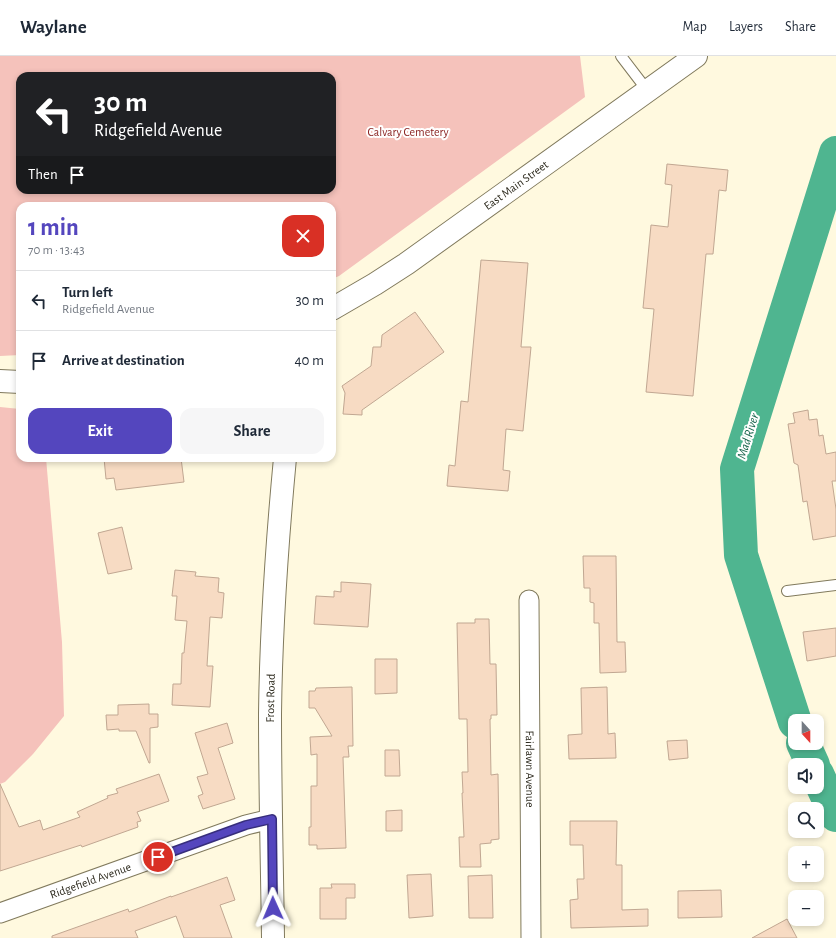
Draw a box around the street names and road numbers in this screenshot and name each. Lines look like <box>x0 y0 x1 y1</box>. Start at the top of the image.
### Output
street label: East Main Street <box>482 158 550 212</box>
street label: Frost Road <box>264 674 277 722</box>
street label: Fairlawn Avenue <box>524 731 536 807</box>
street label: Ridgefield Avenue <box>48 861 133 901</box>

